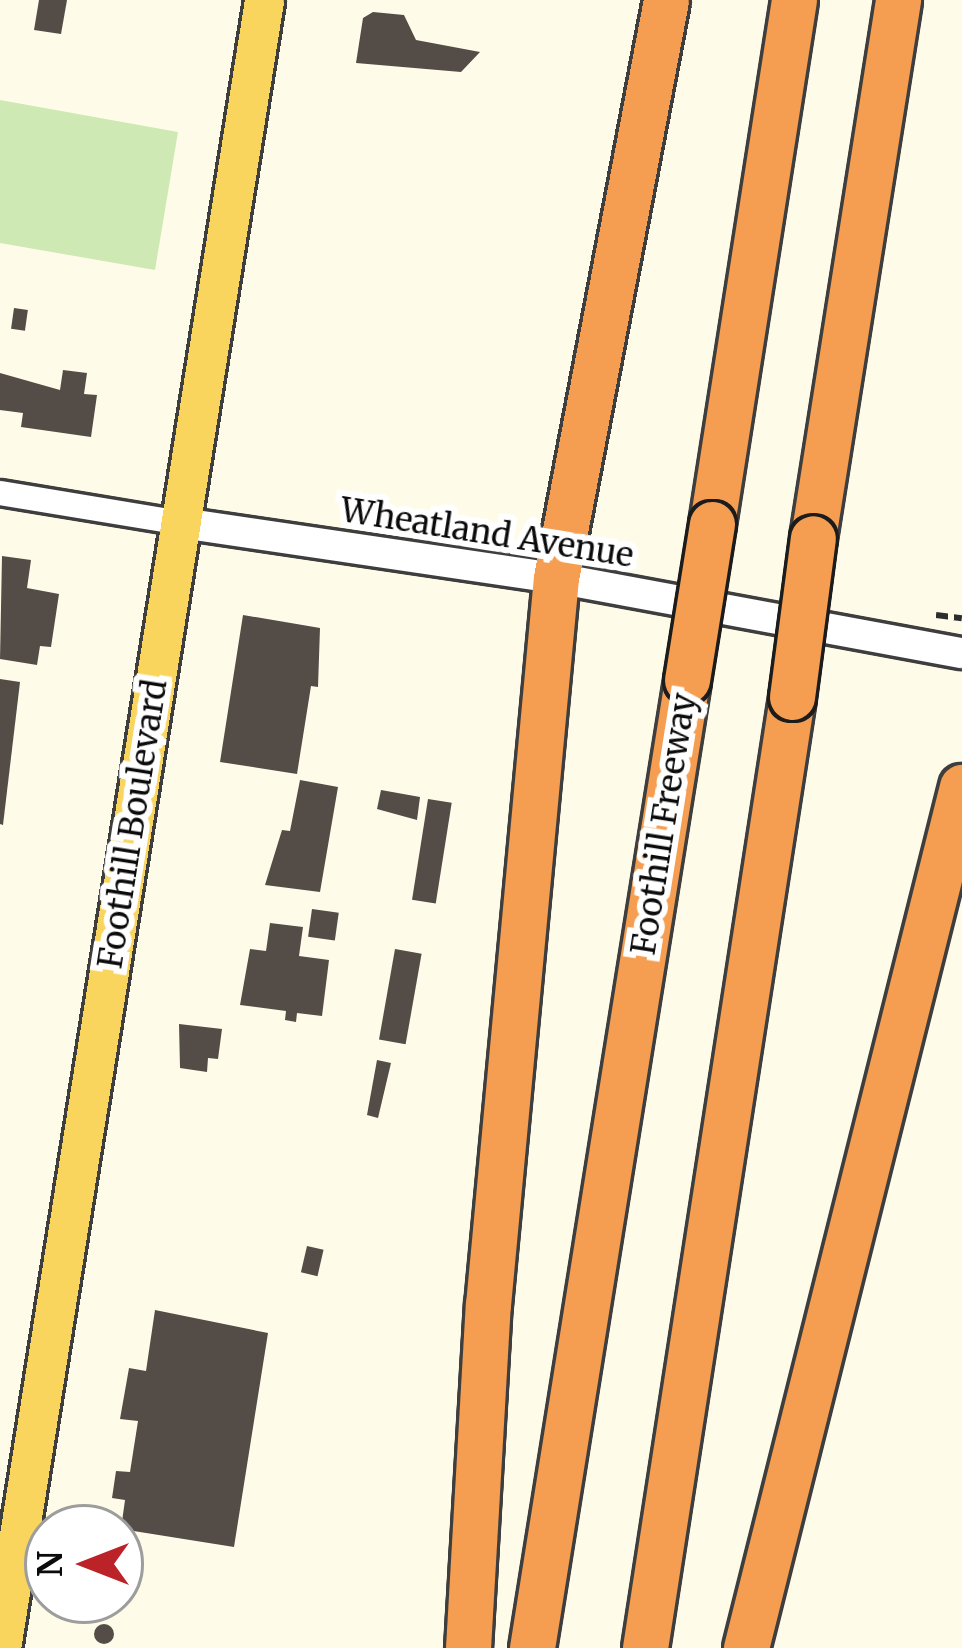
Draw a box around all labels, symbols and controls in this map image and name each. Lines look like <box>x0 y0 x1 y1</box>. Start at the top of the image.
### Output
street label: Wheatland Avenue <box>338 490 636 576</box>
street label: Foothill Boulevard <box>91 677 175 971</box>
street label: Foothill Freeway <box>624 690 704 958</box>
north arrow <box>24 1504 144 1624</box>
text: N <box>30 1551 71 1577</box>

